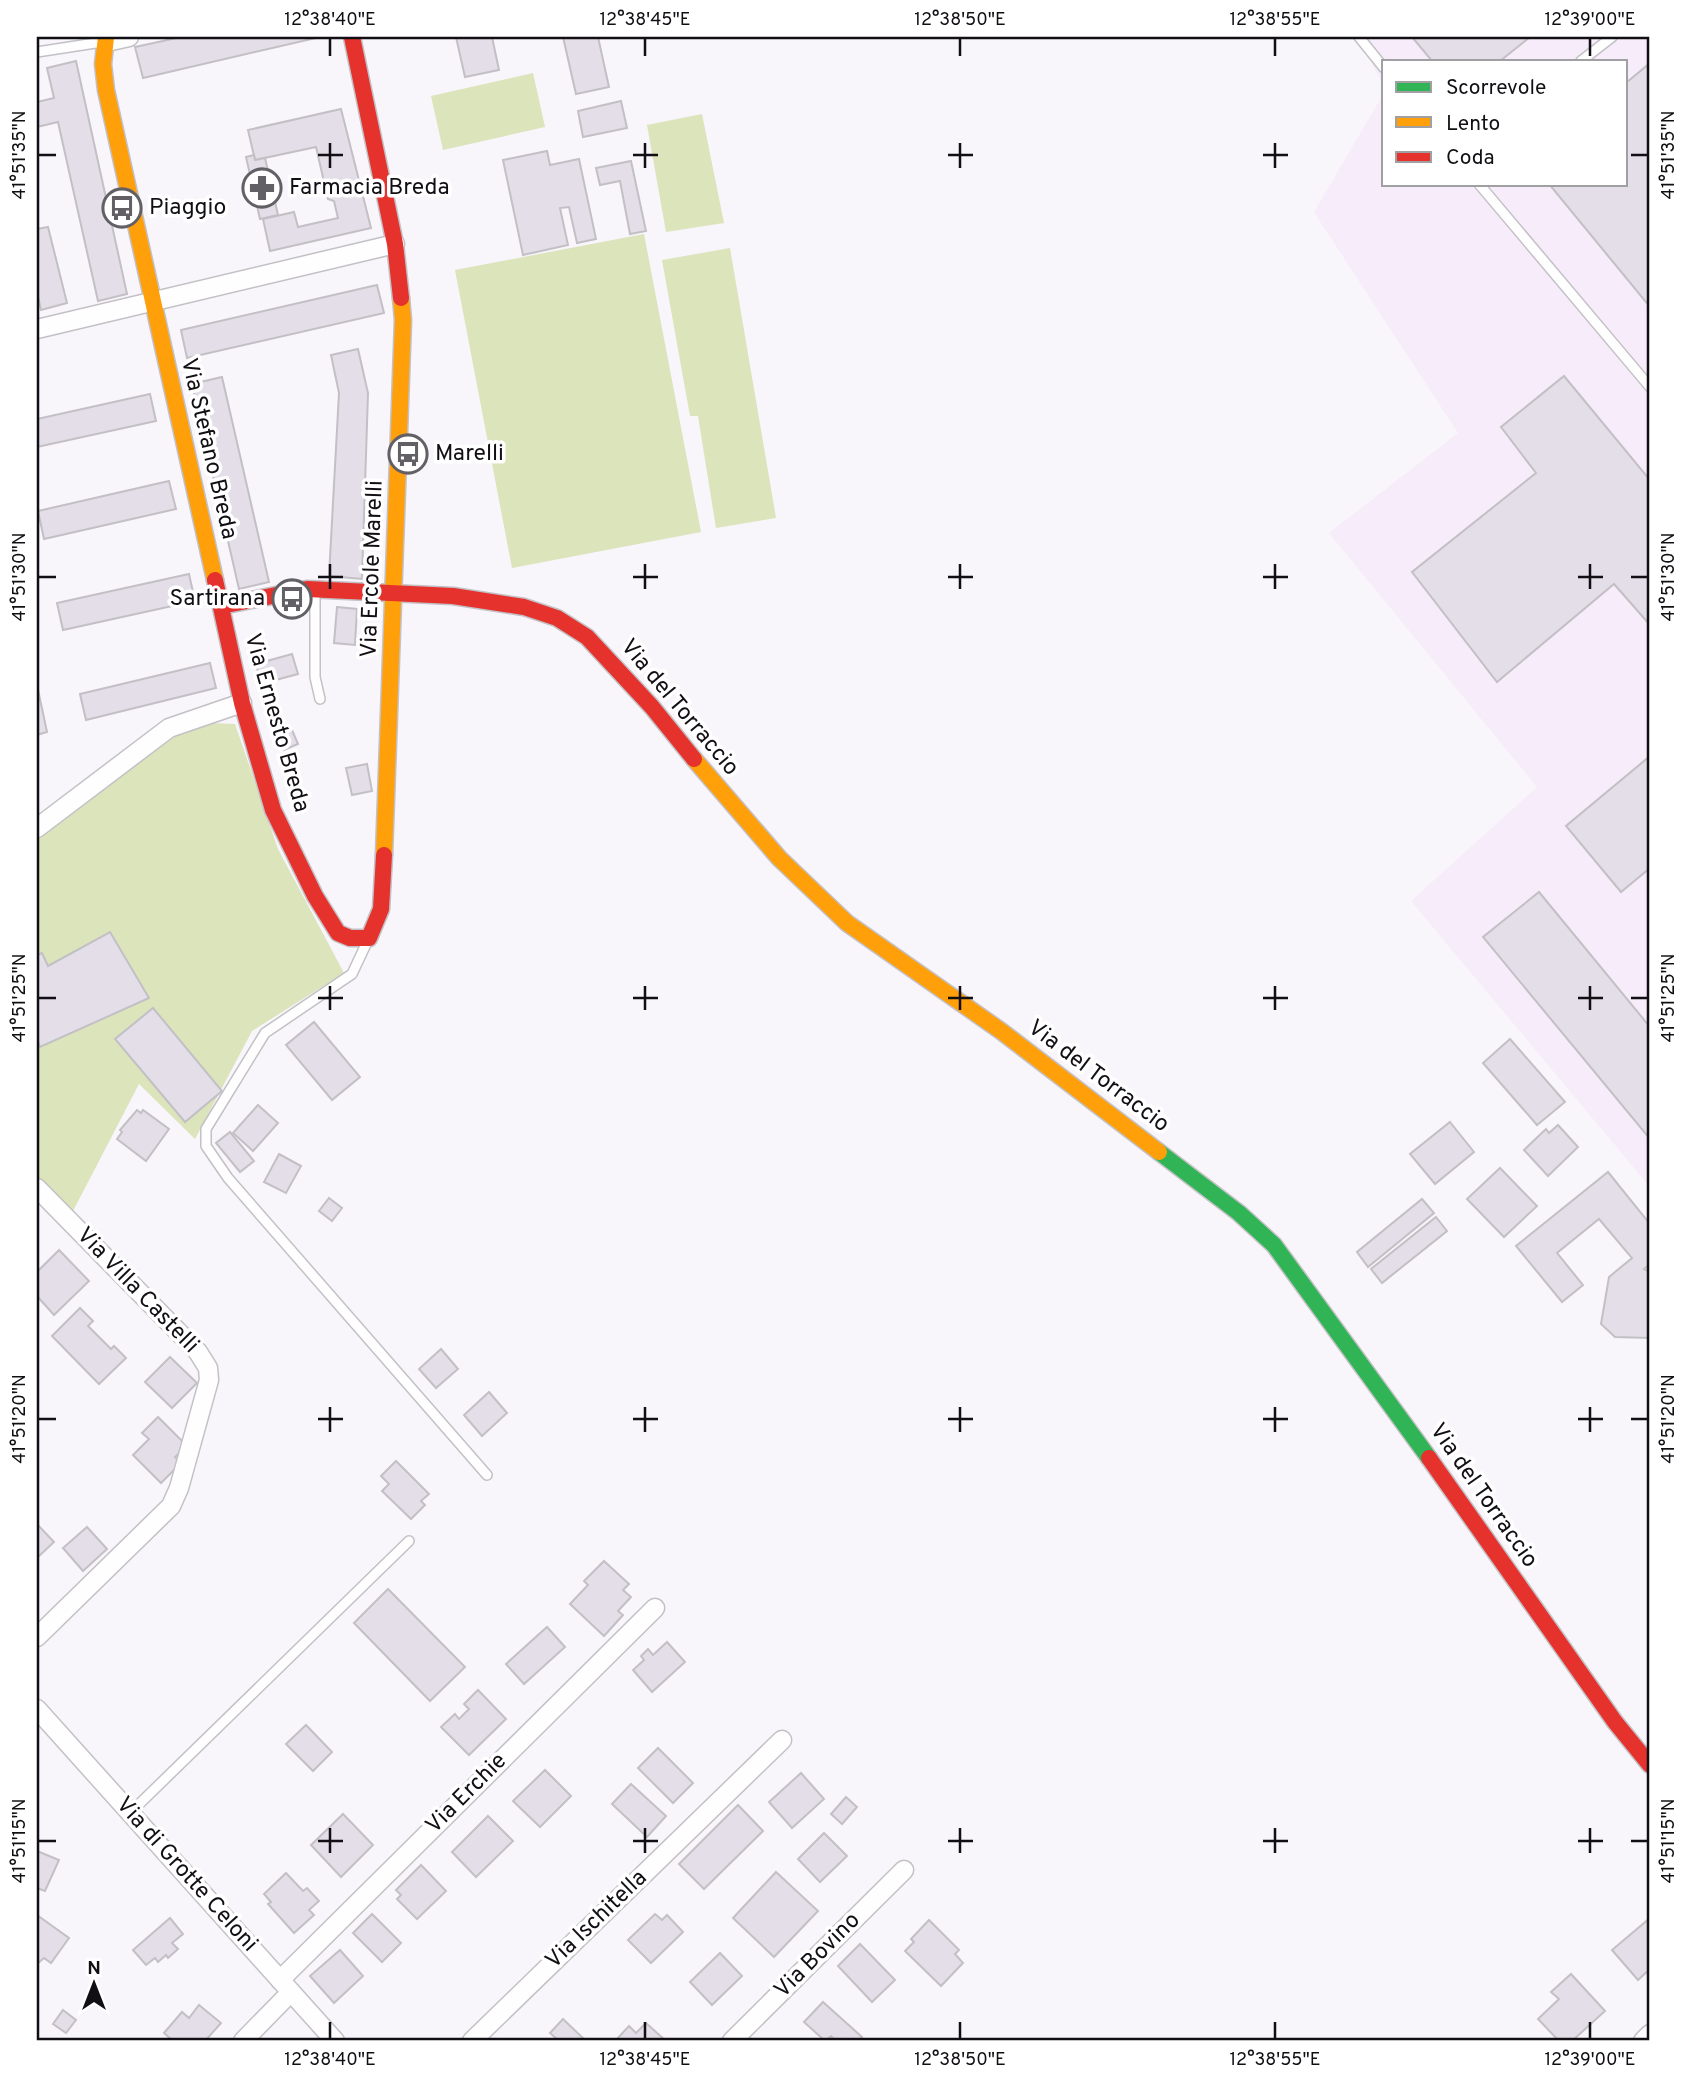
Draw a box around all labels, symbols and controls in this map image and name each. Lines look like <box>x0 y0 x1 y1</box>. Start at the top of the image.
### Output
text: 12°38'40"E <box>284 9 376 32</box>
text: 12°38'45"E <box>599 9 691 32</box>
text: 12°38'50"E <box>914 9 1006 32</box>
text: 12°38'55"E <box>1229 9 1321 32</box>
text: 12°39'00"E <box>1544 9 1636 32</box>
legend <box>1382 60 1628 186</box>
text: Scorrevole <box>1446 75 1546 102</box>
text: 41°51'35"N <box>9 110 32 200</box>
text: 41°51'35"N <box>1658 110 1681 200</box>
text: Lento <box>1446 111 1500 138</box>
text: Coda <box>1446 145 1495 172</box>
pharmacy icon: Farmacia Breda <box>241 167 283 209</box>
place label: Farmacia Breda <box>289 174 450 203</box>
bus stop icon: Piaggio <box>101 187 143 229</box>
place label: Piaggio <box>149 194 226 223</box>
street label: Via Stefano Breda <box>173 356 243 542</box>
bus stop icon: Marelli <box>387 433 429 475</box>
place label: Marelli <box>435 440 504 469</box>
street label: Via Ercole Marelli <box>355 480 391 658</box>
text: 41°51'30"N <box>9 532 32 622</box>
text: 41°51'30"N <box>1658 532 1681 622</box>
bus stop icon: Sartirana <box>271 578 313 620</box>
place label: Sartirana <box>169 585 265 614</box>
street label: Via Ernesto Breda <box>237 630 315 816</box>
street label: Via del Torraccio <box>613 634 745 782</box>
text: 41°51'25"N <box>9 953 32 1043</box>
text: 41°51'25"N <box>1658 953 1681 1043</box>
street label: Via del Torraccio <box>1021 1014 1175 1140</box>
street label: Via Villa Castelli <box>70 1222 204 1360</box>
text: 41°51'20"N <box>9 1374 32 1464</box>
text: 41°51'20"N <box>1658 1374 1681 1464</box>
street label: Via del Torraccio <box>1422 1418 1544 1574</box>
street label: Via Erchie <box>420 1747 514 1841</box>
street label: Via di Grotte Celoni <box>109 1791 263 1959</box>
text: 41°51'15"N <box>9 1799 32 1883</box>
text: 41°51'15"N <box>1658 1799 1681 1883</box>
street label: Via Ischitella <box>540 1864 654 1976</box>
street label: Via Bovino <box>769 1907 867 2005</box>
north arrow <box>60 1948 130 2018</box>
text: N <box>87 1957 101 1981</box>
text: 12°38'40"E <box>284 2049 376 2072</box>
text: 12°38'45"E <box>599 2049 691 2072</box>
text: 12°38'50"E <box>914 2049 1006 2072</box>
text: 12°38'55"E <box>1229 2049 1321 2072</box>
text: 12°39'00"E <box>1544 2049 1636 2072</box>

